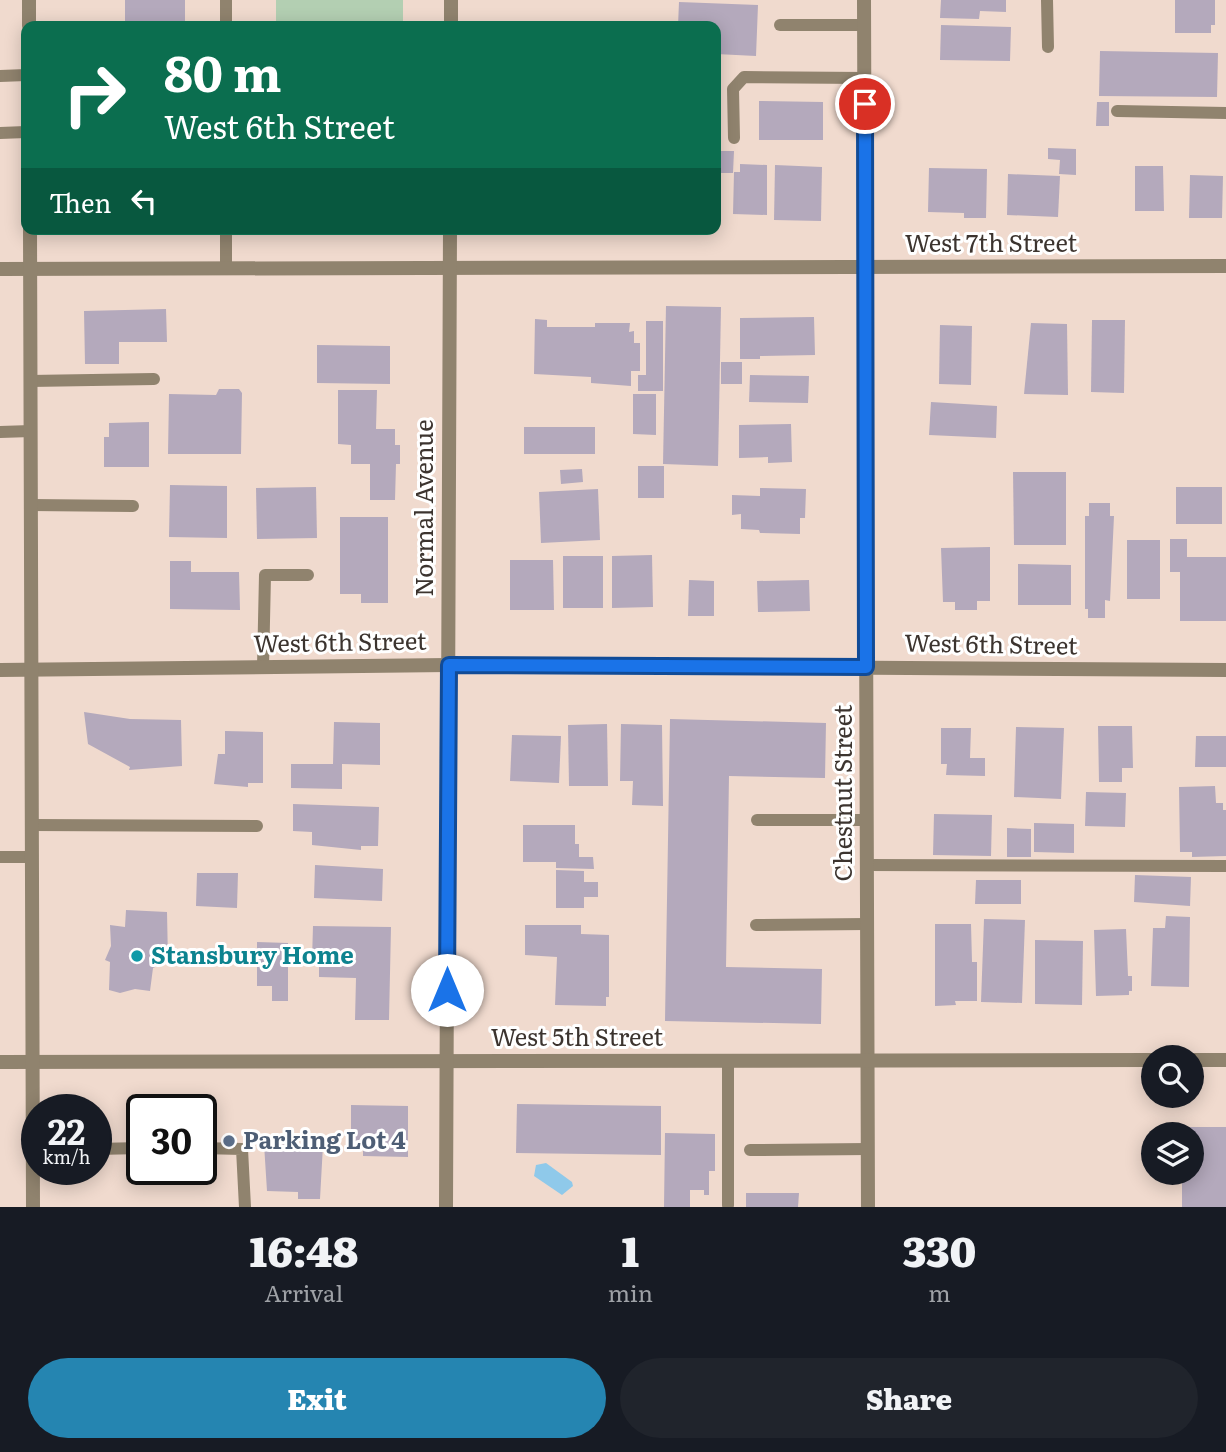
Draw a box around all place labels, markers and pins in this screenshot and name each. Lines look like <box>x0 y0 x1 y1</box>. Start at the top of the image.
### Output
pin <box>835 74 895 134</box>
place label: Stansbury Home <box>151 936 354 971</box>
marker: Stansbury Home <box>129 948 145 964</box>
place label: Parking Lot 4 <box>243 1121 406 1156</box>
marker: Parking Lot 4 <box>221 1133 237 1149</box>

